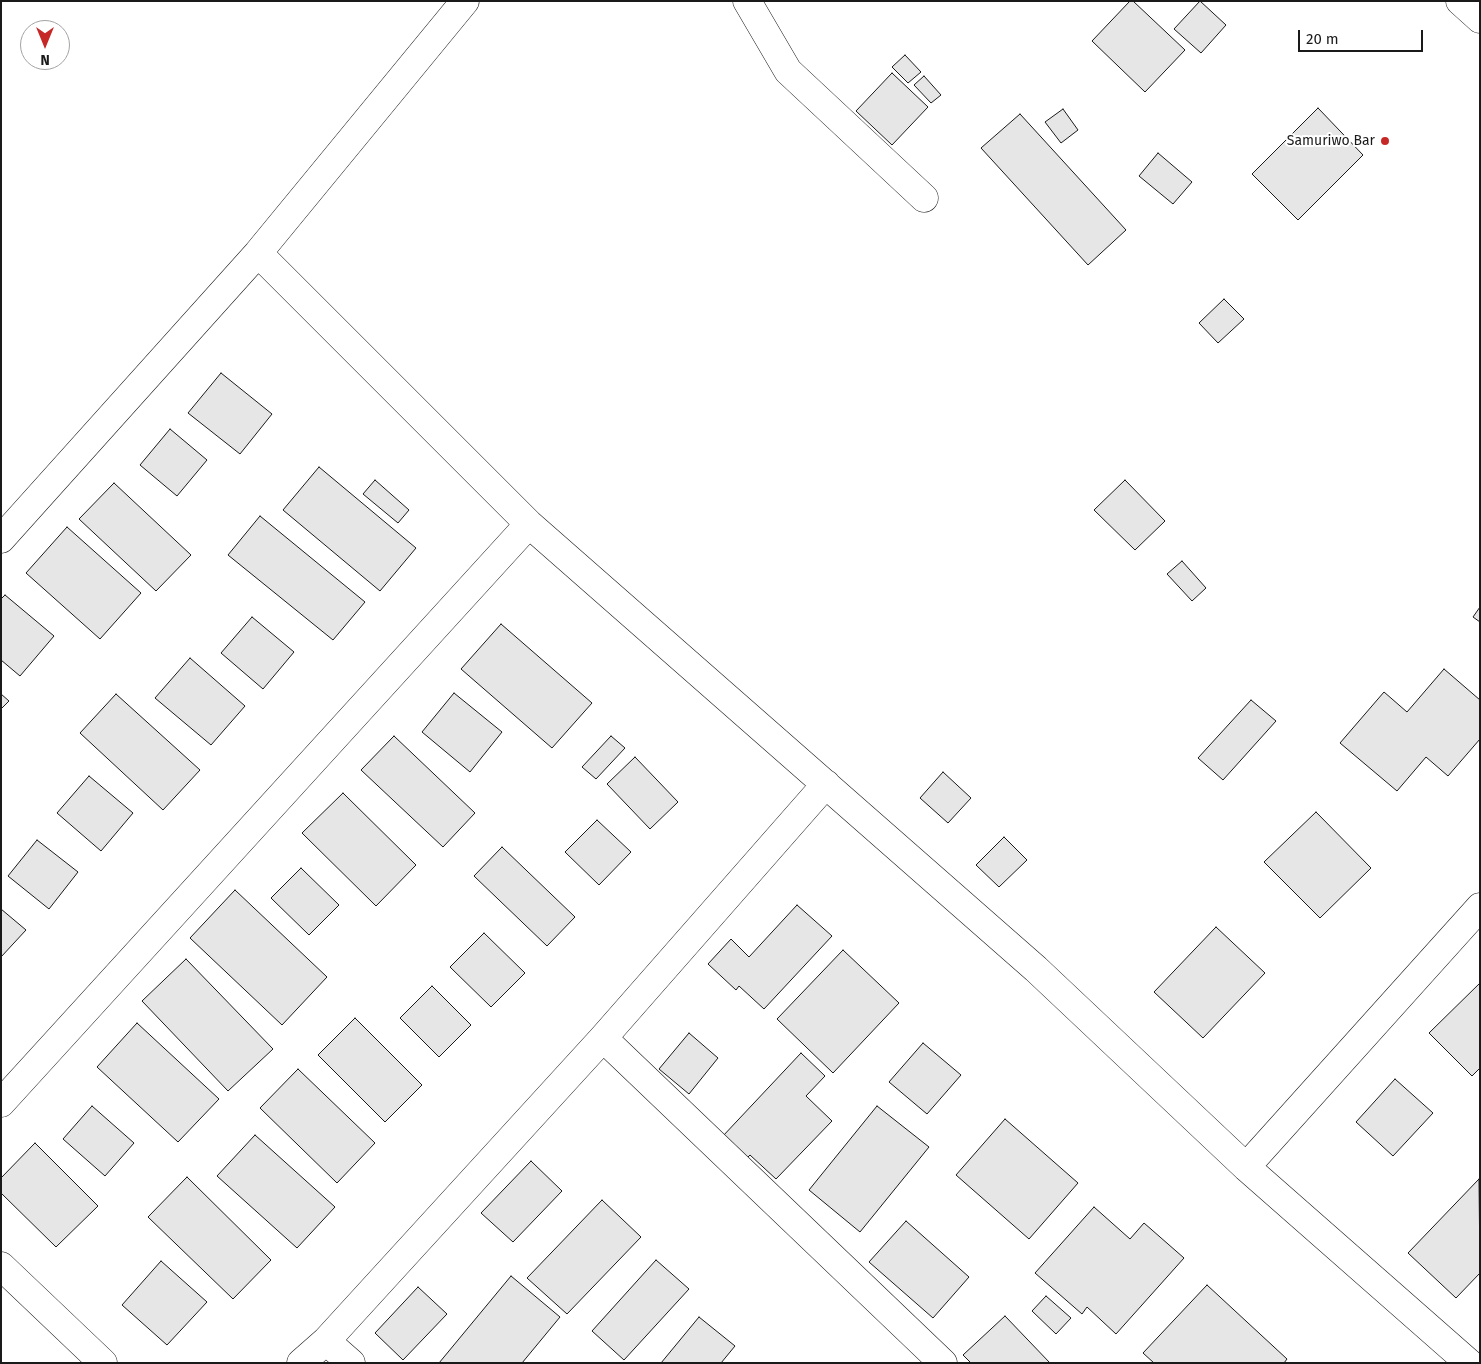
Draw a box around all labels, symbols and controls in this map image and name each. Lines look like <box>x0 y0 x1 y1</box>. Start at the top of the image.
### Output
north arrow <box>20 20 70 70</box>
scale bar <box>1301 20 1426 52</box>
text: 20 m <box>1306 30 1339 48</box>
text: N <box>40 51 50 68</box>
place label: Samuriwo Bar <box>1287 133 1375 149</box>
marker: Samuriwo Bar <box>1379 135 1391 147</box>

